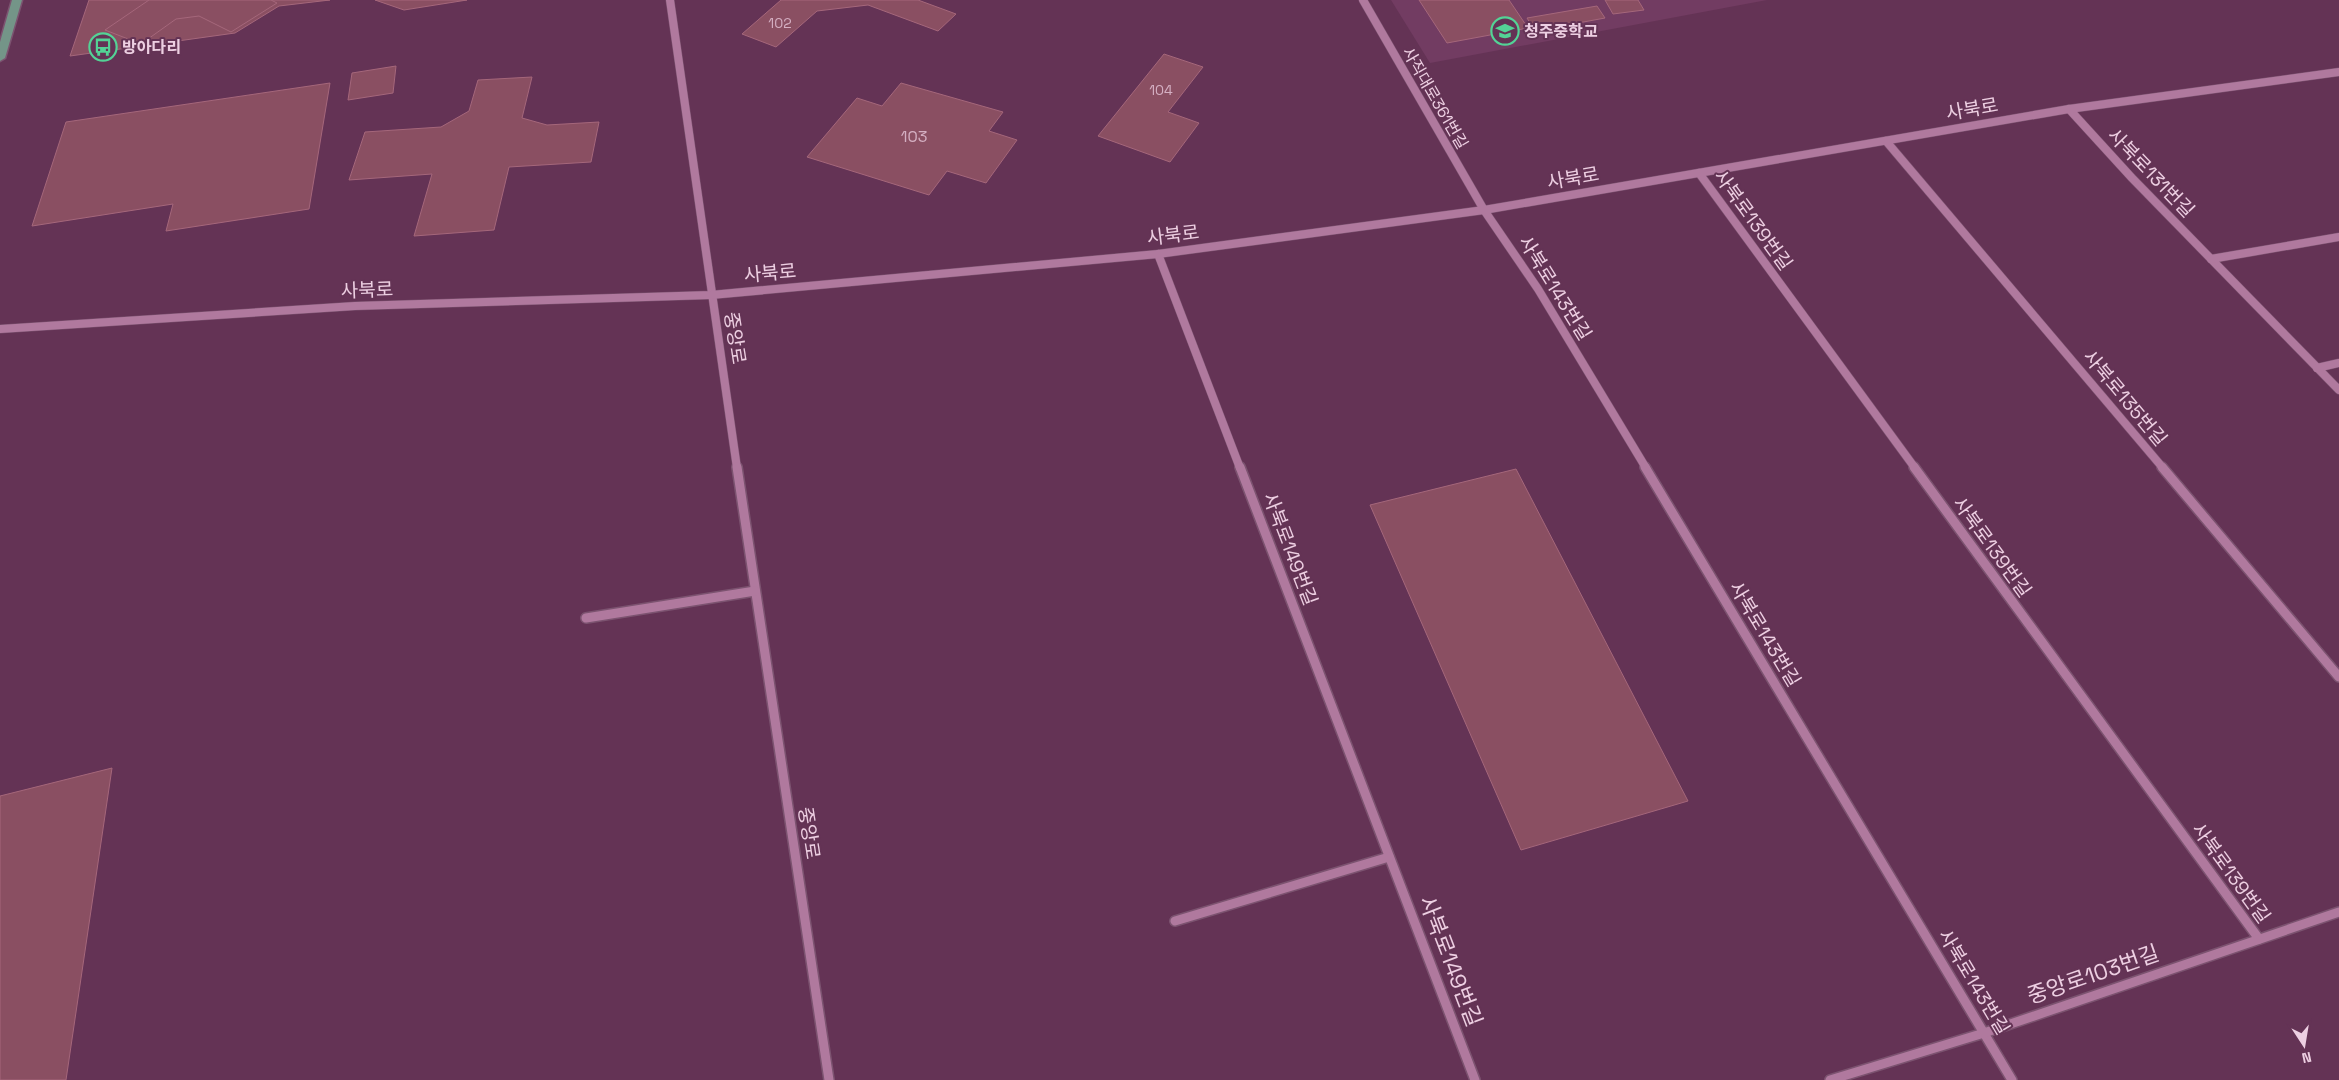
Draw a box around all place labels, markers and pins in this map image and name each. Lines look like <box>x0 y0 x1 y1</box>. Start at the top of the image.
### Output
school or university icon: 청주중학교 <box>1490 16 1520 46</box>
place label: 청주중학교 <box>1524 21 1598 42</box>
bus stop icon: 방아다리 <box>88 32 118 62</box>
place label: 방아다리 <box>122 37 181 58</box>

